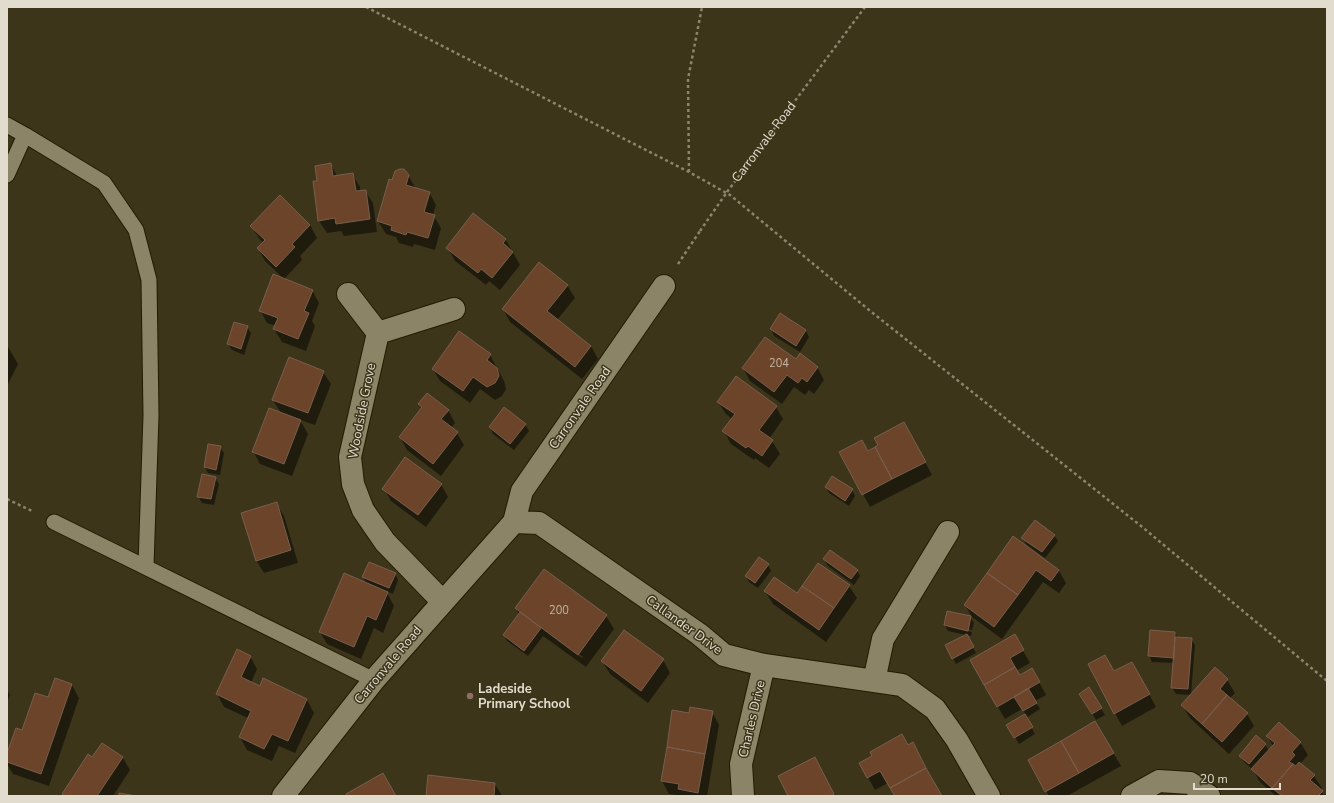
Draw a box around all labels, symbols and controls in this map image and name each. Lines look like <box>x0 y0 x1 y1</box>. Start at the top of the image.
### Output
street label: Carronvale Road <box>728 98 800 186</box>
house number: 204 <box>769 356 789 371</box>
street label: Woodside Grove <box>344 361 380 461</box>
street label: Carronvale Road <box>545 363 615 453</box>
street label: Callander Drive <box>642 591 726 659</box>
house number: 200 <box>549 603 569 618</box>
street label: Carronvale Road <box>350 622 426 708</box>
street label: Charles Drive <box>734 679 770 759</box>
place label: Ladeside Primary School <box>478 680 571 713</box>
marker: Ladeside Primary School <box>465 691 475 701</box>
scale bar <box>1194 765 1280 791</box>
text: 20 m <box>1200 771 1228 787</box>

